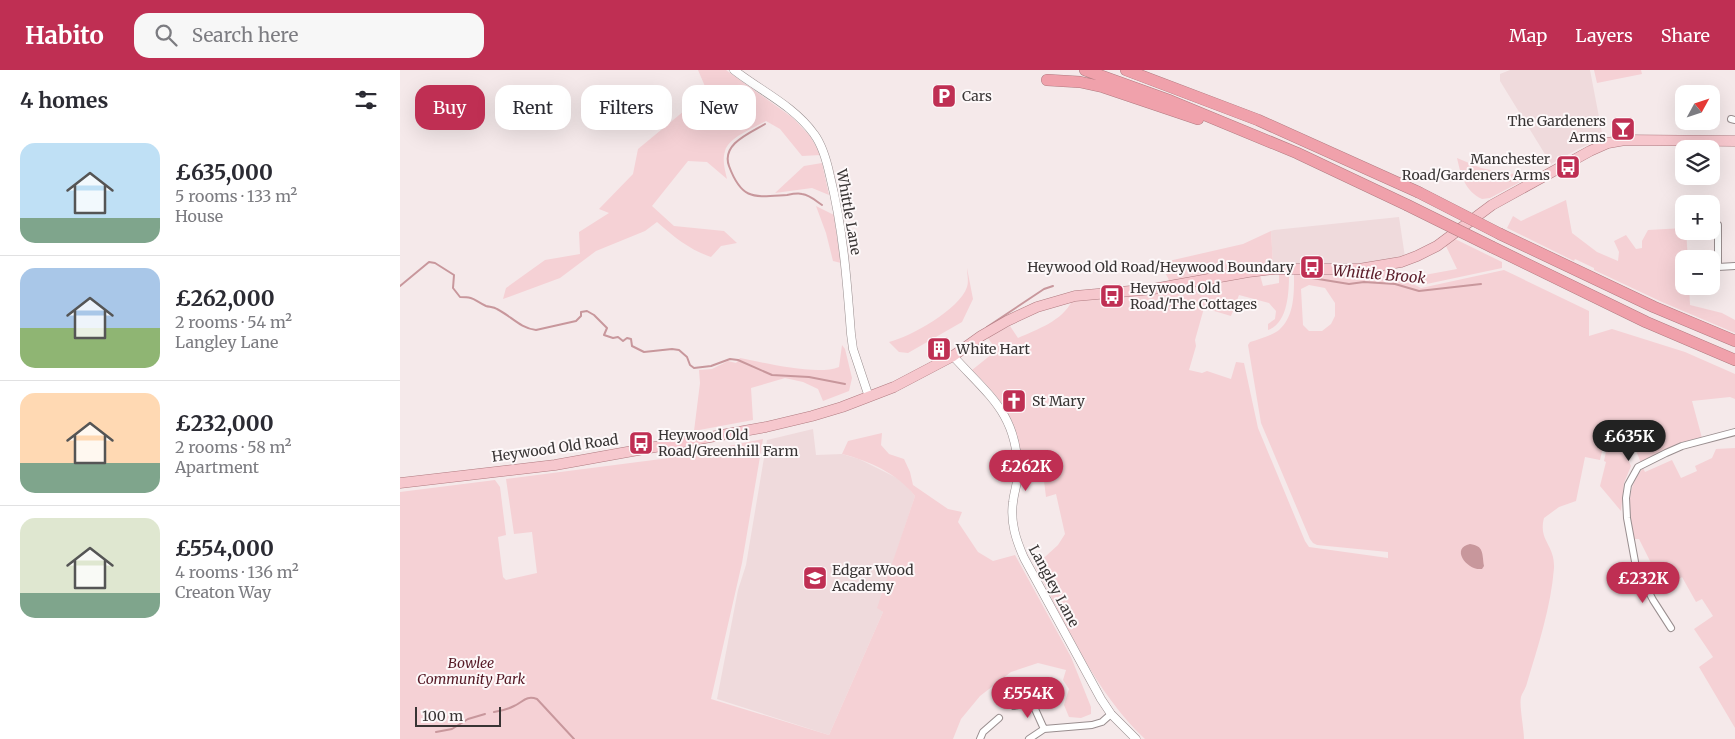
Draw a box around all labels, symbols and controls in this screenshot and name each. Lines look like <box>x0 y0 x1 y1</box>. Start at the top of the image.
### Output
search box <box>134 13 484 58</box>
text: Habito <box>25 20 104 51</box>
icon: search <box>152 21 180 49</box>
text: Search here <box>192 23 298 47</box>
text: Map <box>1509 24 1547 47</box>
text: Layers <box>1575 24 1633 47</box>
text: Share <box>1661 24 1710 47</box>
parking icon: Cars <box>931 83 957 109</box>
chip: Buy <box>415 85 485 130</box>
chip: Rent <box>495 85 571 130</box>
chip: Filters <box>581 85 672 130</box>
chip: New <box>682 85 756 130</box>
north arrow <box>1675 85 1720 130</box>
map controls <box>1675 85 1720 295</box>
icon: filters <box>352 86 380 114</box>
text: 4 homes <box>20 87 108 114</box>
place label: Cars <box>962 87 992 105</box>
place label: The Gardeners Arms <box>1507 112 1606 146</box>
bar icon: The Gardeners Arms <box>1610 116 1636 142</box>
button: layers <box>1675 140 1720 185</box>
place label: Manchester Road/Gardeners Arms <box>1402 150 1550 184</box>
bus stop icon: Manchester Road/Gardeners Arms <box>1555 154 1581 180</box>
text: £635,000 <box>175 159 273 186</box>
icon: home <box>60 163 120 223</box>
street label: Whittle Lane <box>832 167 865 256</box>
text: 5 rooms · 133 m² <box>175 186 297 206</box>
button: + <box>1675 195 1720 240</box>
text: House <box>175 206 223 226</box>
button: − <box>1675 250 1720 295</box>
bus stop icon: Heywood Old Road/Heywood Boundary <box>1299 254 1325 280</box>
place label: Heywood Old Road/Heywood Boundary <box>1027 258 1295 276</box>
water label: Whittle Brook <box>1332 260 1427 288</box>
place label: Heywood Old Road/The Cottages <box>1130 279 1257 313</box>
bus stop icon: Heywood Old Road/The Cottages <box>1099 283 1125 309</box>
text: £262,000 <box>175 285 275 312</box>
icon: home <box>60 288 120 348</box>
text: 2 rooms · 54 m² <box>175 312 292 332</box>
text: Langley Lane <box>175 332 278 352</box>
building icon: White Hart <box>926 336 952 362</box>
place label: White Hart <box>955 340 1031 358</box>
church icon: St Mary <box>1001 388 1027 414</box>
place label: St Mary <box>1032 392 1086 410</box>
text: £232,000 <box>175 410 274 437</box>
icon: home <box>60 413 120 473</box>
pin: £635K <box>1594 420 1664 462</box>
place label: Heywood Old Road/Greenhill Farm <box>658 426 798 460</box>
text: £635K <box>1604 426 1654 446</box>
street label: Heywood Old Road <box>491 430 620 466</box>
bus stop icon: Heywood Old Road/Greenhill Farm <box>628 430 654 456</box>
text: 2 rooms · 58 m² <box>175 437 292 457</box>
pin: £262K <box>991 450 1061 492</box>
text: £262K <box>1000 456 1052 476</box>
text: Apartment <box>175 457 259 477</box>
text: £554,000 <box>175 535 274 562</box>
icon: home <box>60 538 120 598</box>
street label: Langley Lane <box>1025 542 1083 630</box>
place label: Edgar Wood Academy <box>831 561 914 595</box>
text: 4 rooms · 136 m² <box>175 562 299 582</box>
pin: £232K <box>1608 562 1678 604</box>
school or university icon: Edgar Wood Academy <box>802 565 828 591</box>
text: £232K <box>1618 568 1668 588</box>
text: Creaton Way <box>175 582 271 602</box>
park label: Bowlee Community Park <box>417 654 525 688</box>
pin: £554K <box>993 676 1063 719</box>
text: £554K <box>1003 683 1053 703</box>
scale bar <box>415 704 501 727</box>
text: 100 m <box>422 707 463 725</box>

